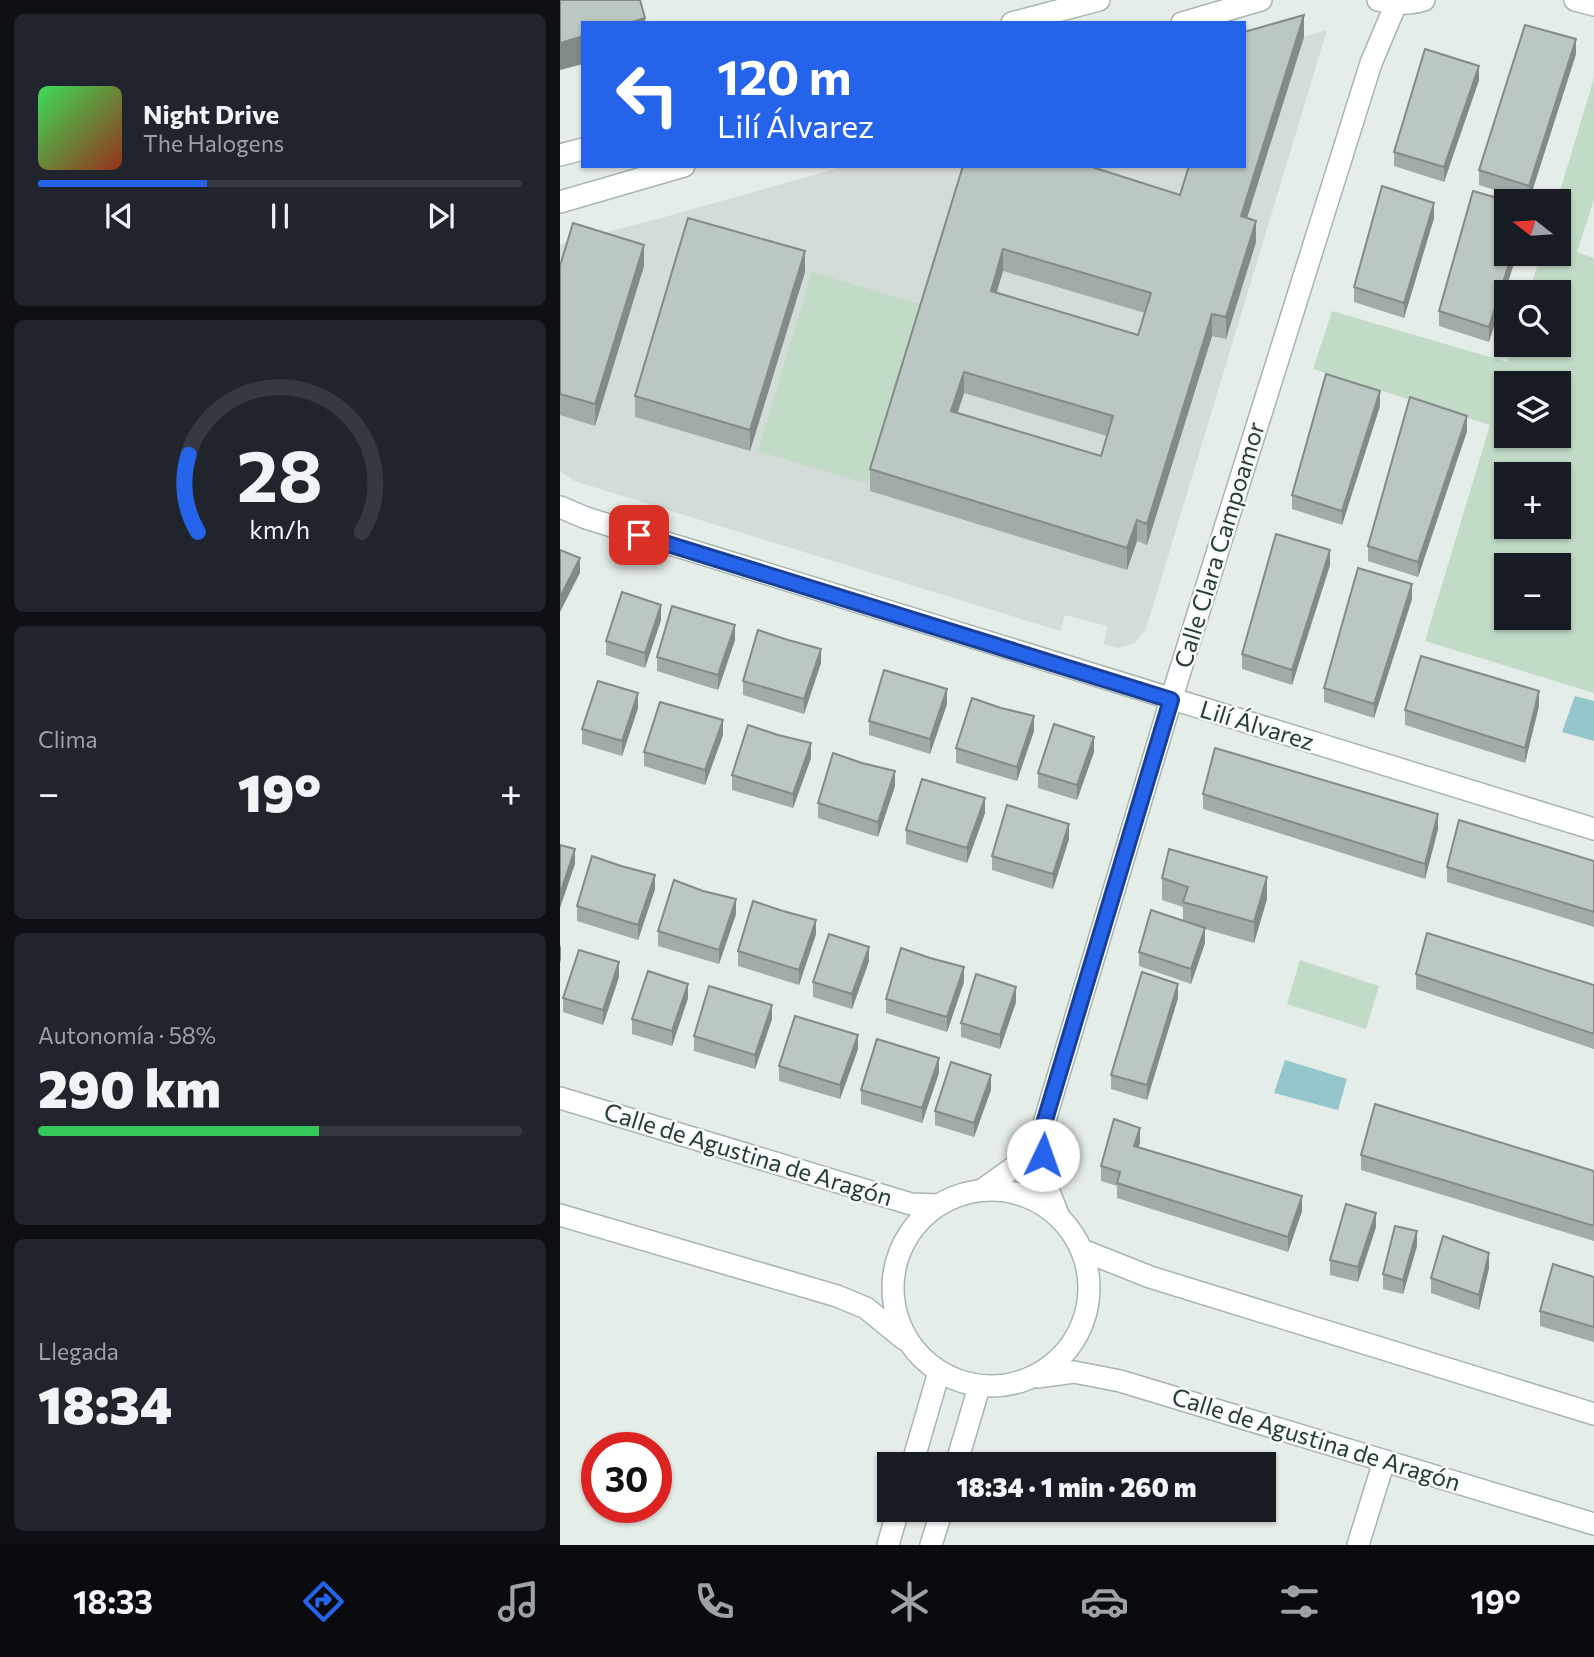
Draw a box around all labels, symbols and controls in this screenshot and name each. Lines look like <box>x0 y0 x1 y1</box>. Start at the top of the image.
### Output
text: 120 m <box>717 45 851 105</box>
icon: left <box>602 49 693 140</box>
text: Night Drive <box>143 98 279 129</box>
text: Lilí Álvarez <box>717 105 874 145</box>
text: The Halogens <box>143 129 284 157</box>
north arrow <box>1494 189 1572 266</box>
map controls <box>1494 189 1571 630</box>
icon: previous <box>100 197 138 235</box>
icon: pause <box>261 197 299 235</box>
icon: next <box>422 197 460 235</box>
button: search <box>1494 280 1571 357</box>
button: layers <box>1494 371 1571 448</box>
street label: Calle Clara Campoamor <box>1167 418 1270 671</box>
text: 28 <box>237 429 323 518</box>
button: + <box>1494 462 1571 539</box>
pin <box>609 505 669 565</box>
text: km/h <box>250 514 310 544</box>
icon: arrive <box>620 516 658 554</box>
button: − <box>1494 553 1571 630</box>
street label: Lilí Álvarez <box>1197 693 1318 756</box>
text: Clima <box>38 725 98 753</box>
text: 19° <box>238 759 321 823</box>
text: − <box>38 768 60 815</box>
text: + <box>500 768 522 815</box>
text: Autonomía · 58% <box>38 1021 216 1049</box>
text: 290 km <box>38 1055 221 1119</box>
street label: Calle de Agustina de Aragón <box>601 1096 896 1211</box>
position arrow <box>1006 1118 1080 1192</box>
text: Llegada <box>38 1337 119 1365</box>
text: 18:34 <box>38 1371 172 1435</box>
street label: Calle de Agustina de Aragón <box>1169 1381 1464 1496</box>
speed limit sign: 30 <box>581 1432 672 1523</box>
text: 18:34 · 1 min · 260 m <box>956 1471 1197 1502</box>
icon: directions <box>299 1577 348 1626</box>
icon: music <box>494 1577 543 1626</box>
icon: phone <box>690 1577 739 1626</box>
icon: climate <box>885 1577 934 1626</box>
icon: car <box>1080 1577 1129 1626</box>
icon: filters <box>1275 1577 1324 1626</box>
text: 18:33 <box>73 1581 153 1621</box>
text: 19° <box>1471 1581 1521 1621</box>

